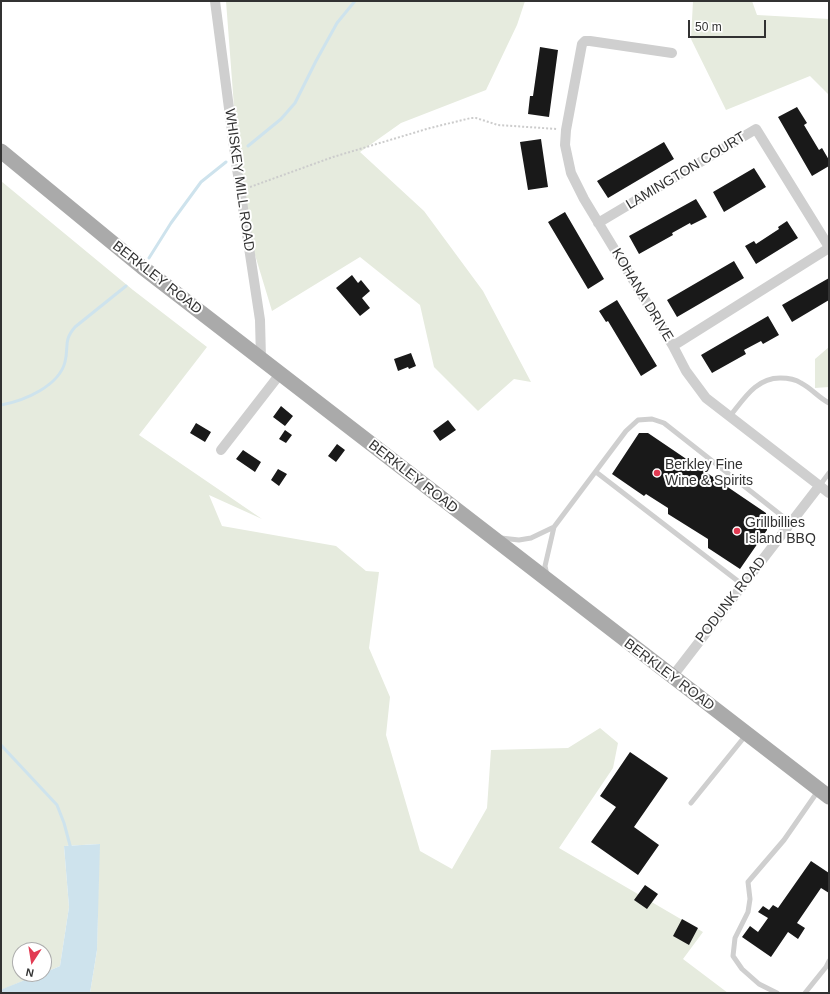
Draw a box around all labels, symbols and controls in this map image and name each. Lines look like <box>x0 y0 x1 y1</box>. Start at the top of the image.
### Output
scale bar <box>690 12 768 38</box>
text: 50 m <box>695 20 722 34</box>
street label: WHISKEY MILL ROAD <box>221 108 257 252</box>
street label: LAMINGTON COURT <box>623 129 749 213</box>
street label: BERKLEY ROAD <box>109 238 205 318</box>
street label: KOHANA DRIVE <box>608 245 676 345</box>
street label: BERKLEY ROAD <box>365 437 461 517</box>
place label: Berkley Fine Wine & Spirits <box>665 457 753 490</box>
marker: Berkley Fine Wine & Spirits <box>652 468 662 478</box>
place label: Grillbillies Island BBQ <box>745 515 816 548</box>
marker: Grillbillies Island BBQ <box>732 526 742 536</box>
street label: PODUNK ROAD <box>692 554 770 646</box>
street label: BERKLEY ROAD <box>620 636 718 714</box>
north arrow <box>12 942 52 982</box>
text: N <box>25 966 35 979</box>

